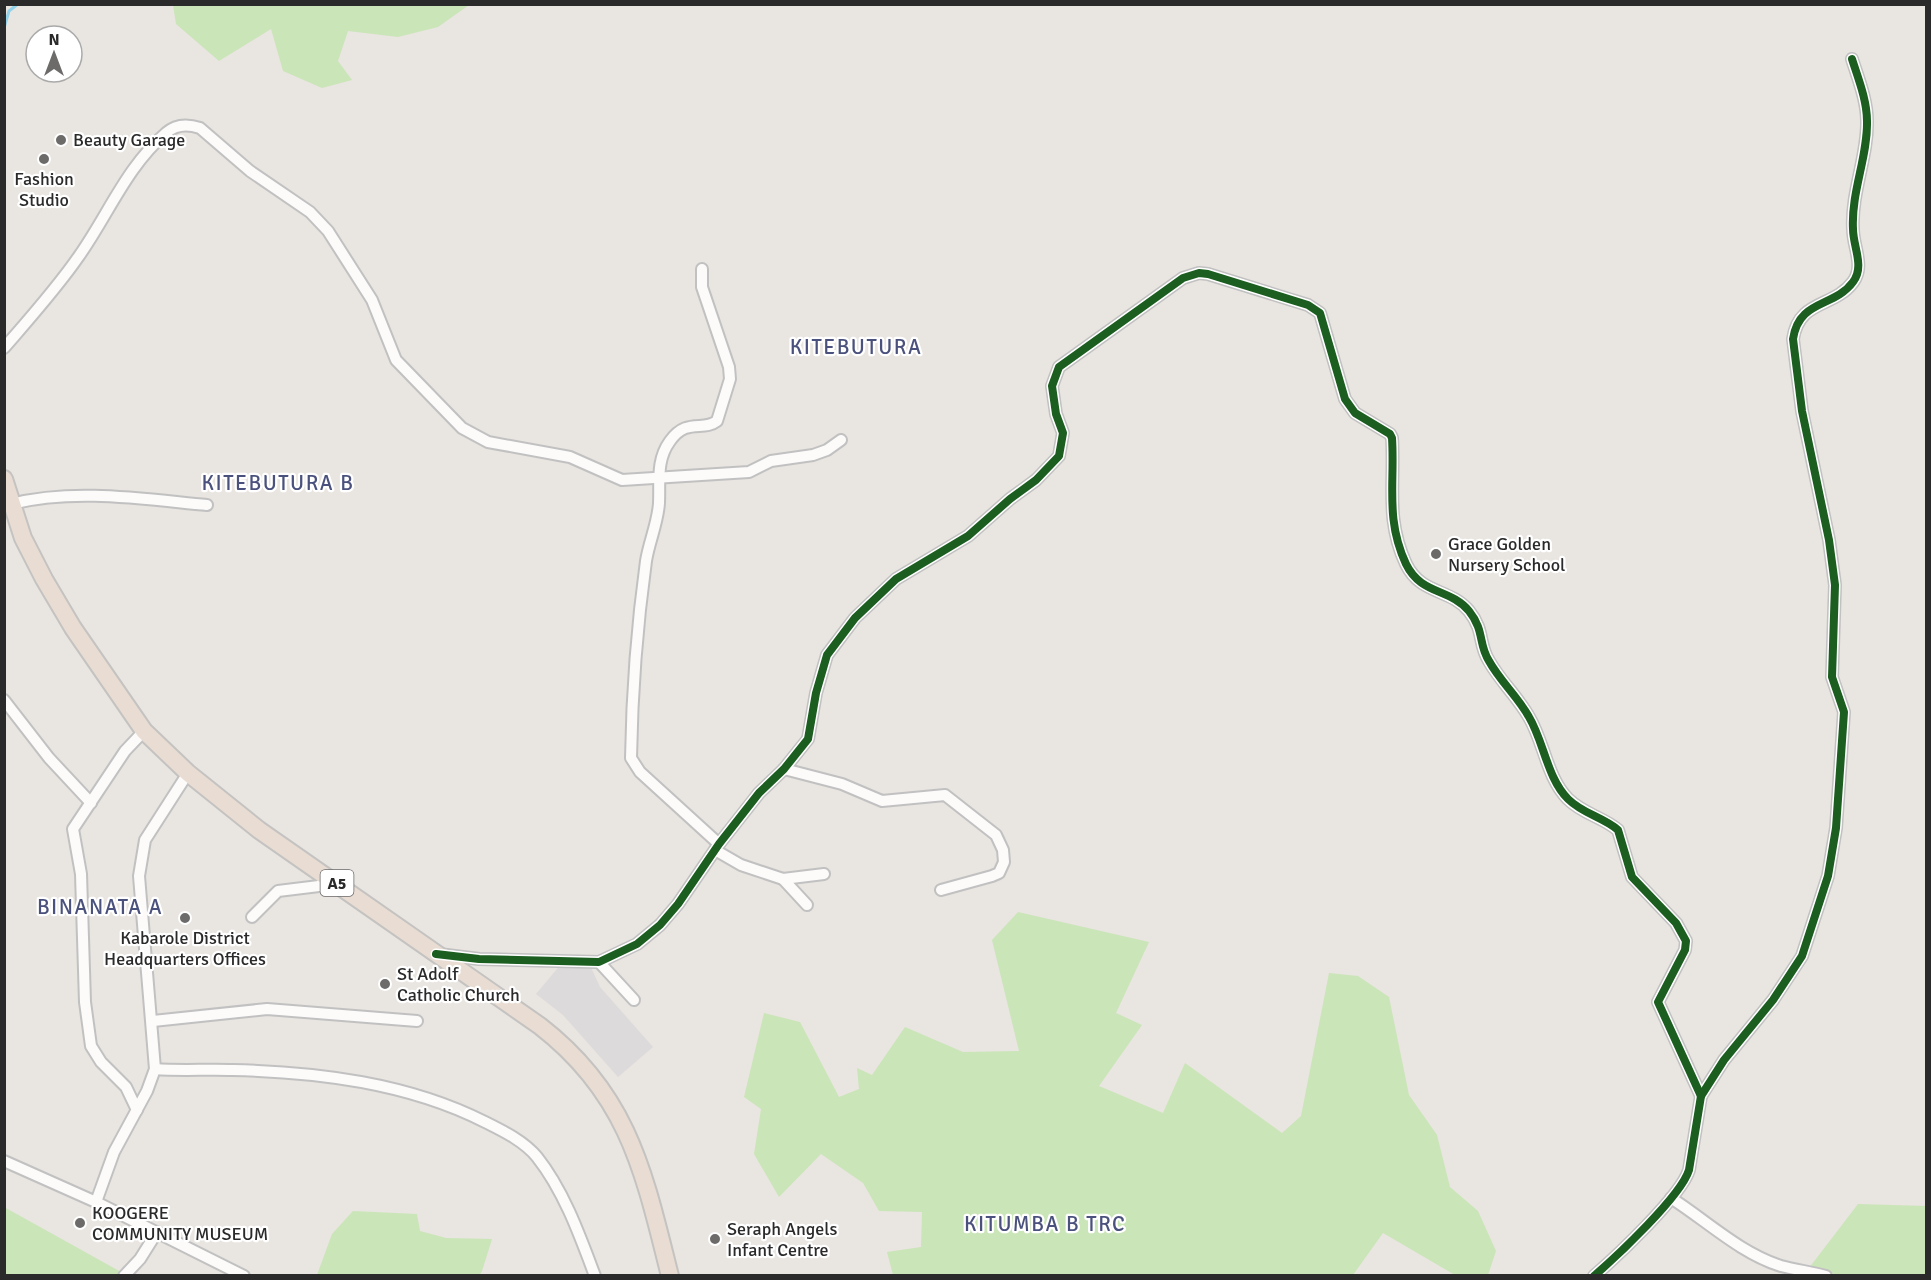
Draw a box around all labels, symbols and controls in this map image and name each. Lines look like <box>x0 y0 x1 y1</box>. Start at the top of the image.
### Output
north arrow <box>24 24 84 84</box>
text: N <box>48 30 60 50</box>
place label: Beauty Garage <box>73 129 185 151</box>
marker: Beauty Garage <box>54 133 68 147</box>
marker: Fashion Studio <box>37 152 51 166</box>
place label: Fashion Studio <box>14 168 74 211</box>
district label: KITEBUTURA <box>790 334 922 360</box>
district label: KITEBUTURA B <box>202 470 354 496</box>
place label: Grace Golden Nursery School <box>1448 533 1565 576</box>
marker: Grace Golden Nursery School <box>1429 547 1443 561</box>
road number: A5 <box>320 870 354 896</box>
district label: BINANATA A <box>37 894 163 920</box>
marker: Kabarole District Headquarters Offices <box>178 911 192 925</box>
place label: Kabarole District Headquarters Offices <box>104 927 266 970</box>
place label: St Adolf Catholic Church <box>397 963 520 1006</box>
marker: St Adolf Catholic Church <box>378 977 392 991</box>
place label: KOOGERE COMMUNITY MUSEUM <box>92 1202 268 1245</box>
district label: KITUMBA B TRC <box>964 1211 1126 1237</box>
marker: KOOGERE COMMUNITY MUSEUM <box>73 1216 87 1230</box>
place label: Seraph Angels Infant Centre <box>727 1218 838 1261</box>
marker: Seraph Angels Infant Centre <box>708 1232 722 1246</box>

